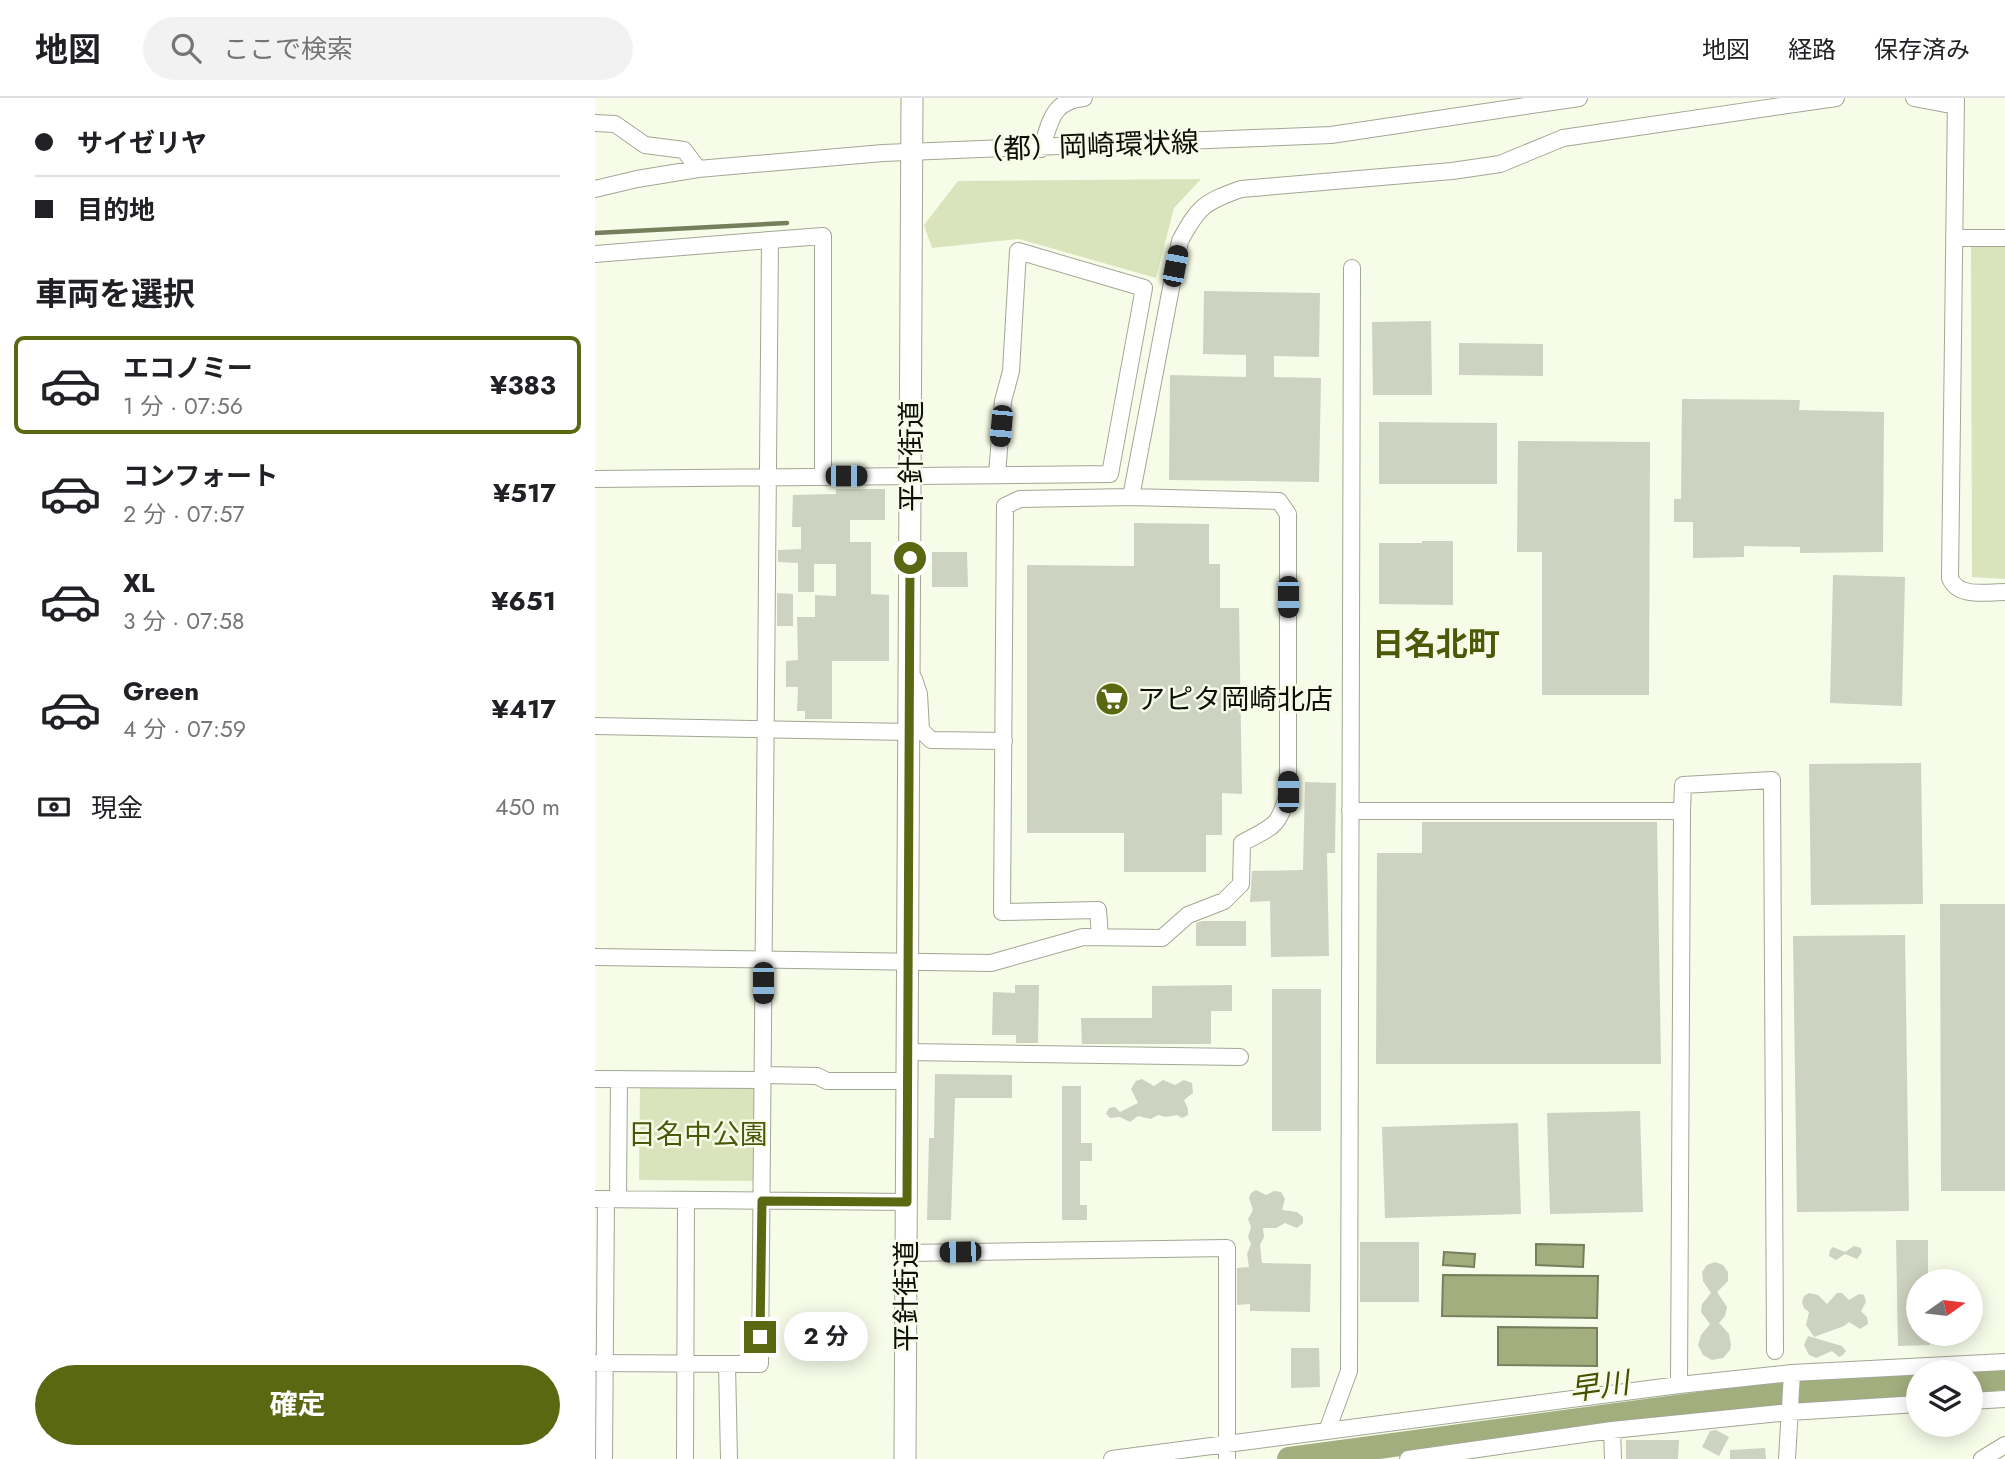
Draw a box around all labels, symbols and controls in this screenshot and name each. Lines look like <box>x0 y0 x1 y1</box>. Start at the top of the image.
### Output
search box <box>143 17 633 80</box>
text: 地図 <box>35 26 101 73</box>
icon: search <box>167 29 205 67</box>
text: ここで検索 <box>223 30 353 68</box>
text: 地図 <box>1702 32 1750 67</box>
text: 経路 <box>1788 32 1836 67</box>
text: 保存済み <box>1874 32 1970 67</box>
street label: （都）岡崎環状線 <box>974 122 1200 170</box>
text: サイゼリヤ <box>77 124 207 162</box>
text: 目的地 <box>77 191 155 229</box>
car <box>1161 243 1190 289</box>
text: 車両を選択 <box>35 271 195 317</box>
text: エコノミー <box>123 349 253 387</box>
icon: car <box>39 354 102 417</box>
text: ¥383 <box>490 366 556 404</box>
text: 1 分 · 07:56 <box>123 389 243 423</box>
street label: 平針街道 <box>891 400 932 512</box>
car <box>989 404 1014 448</box>
text: コンフォート <box>123 457 278 495</box>
icon: car <box>39 462 102 525</box>
car <box>826 466 868 487</box>
text: ¥517 <box>493 474 556 512</box>
text: 2 分 · 07:57 <box>123 497 245 531</box>
route start <box>894 542 926 574</box>
text: XL <box>123 564 155 602</box>
icon: car <box>39 570 102 633</box>
car <box>1278 576 1299 618</box>
text: ¥651 <box>491 582 556 620</box>
text: 3 分 · 07:58 <box>123 604 244 638</box>
district label: 日名北町 <box>1372 621 1500 667</box>
text: Green <box>123 672 199 710</box>
icon: car <box>39 678 102 741</box>
place label: アピタ岡崎北店 <box>1137 679 1333 720</box>
supermarket icon: アピタ岡崎北店 <box>1093 680 1131 718</box>
text: ¥417 <box>492 690 556 728</box>
text: 4 分 · 07:59 <box>123 712 246 746</box>
car <box>1278 771 1299 813</box>
icon: cash <box>35 788 73 826</box>
text: 現金 <box>91 789 143 827</box>
text: 450 m <box>495 790 560 824</box>
car <box>753 962 774 1004</box>
park label: 日名中公園 <box>628 1114 768 1155</box>
street label: 平針街道 <box>886 1240 927 1352</box>
car <box>939 1241 982 1263</box>
north arrow <box>1906 1269 1983 1346</box>
map controls <box>1906 1269 1983 1437</box>
callout: 2 分 <box>785 1312 869 1362</box>
text: 2 分 <box>804 1319 849 1353</box>
route end <box>744 1321 776 1353</box>
water label: 早川 <box>1566 1360 1635 1411</box>
button: layers <box>1906 1360 1983 1437</box>
button: 確定 <box>35 1365 560 1445</box>

